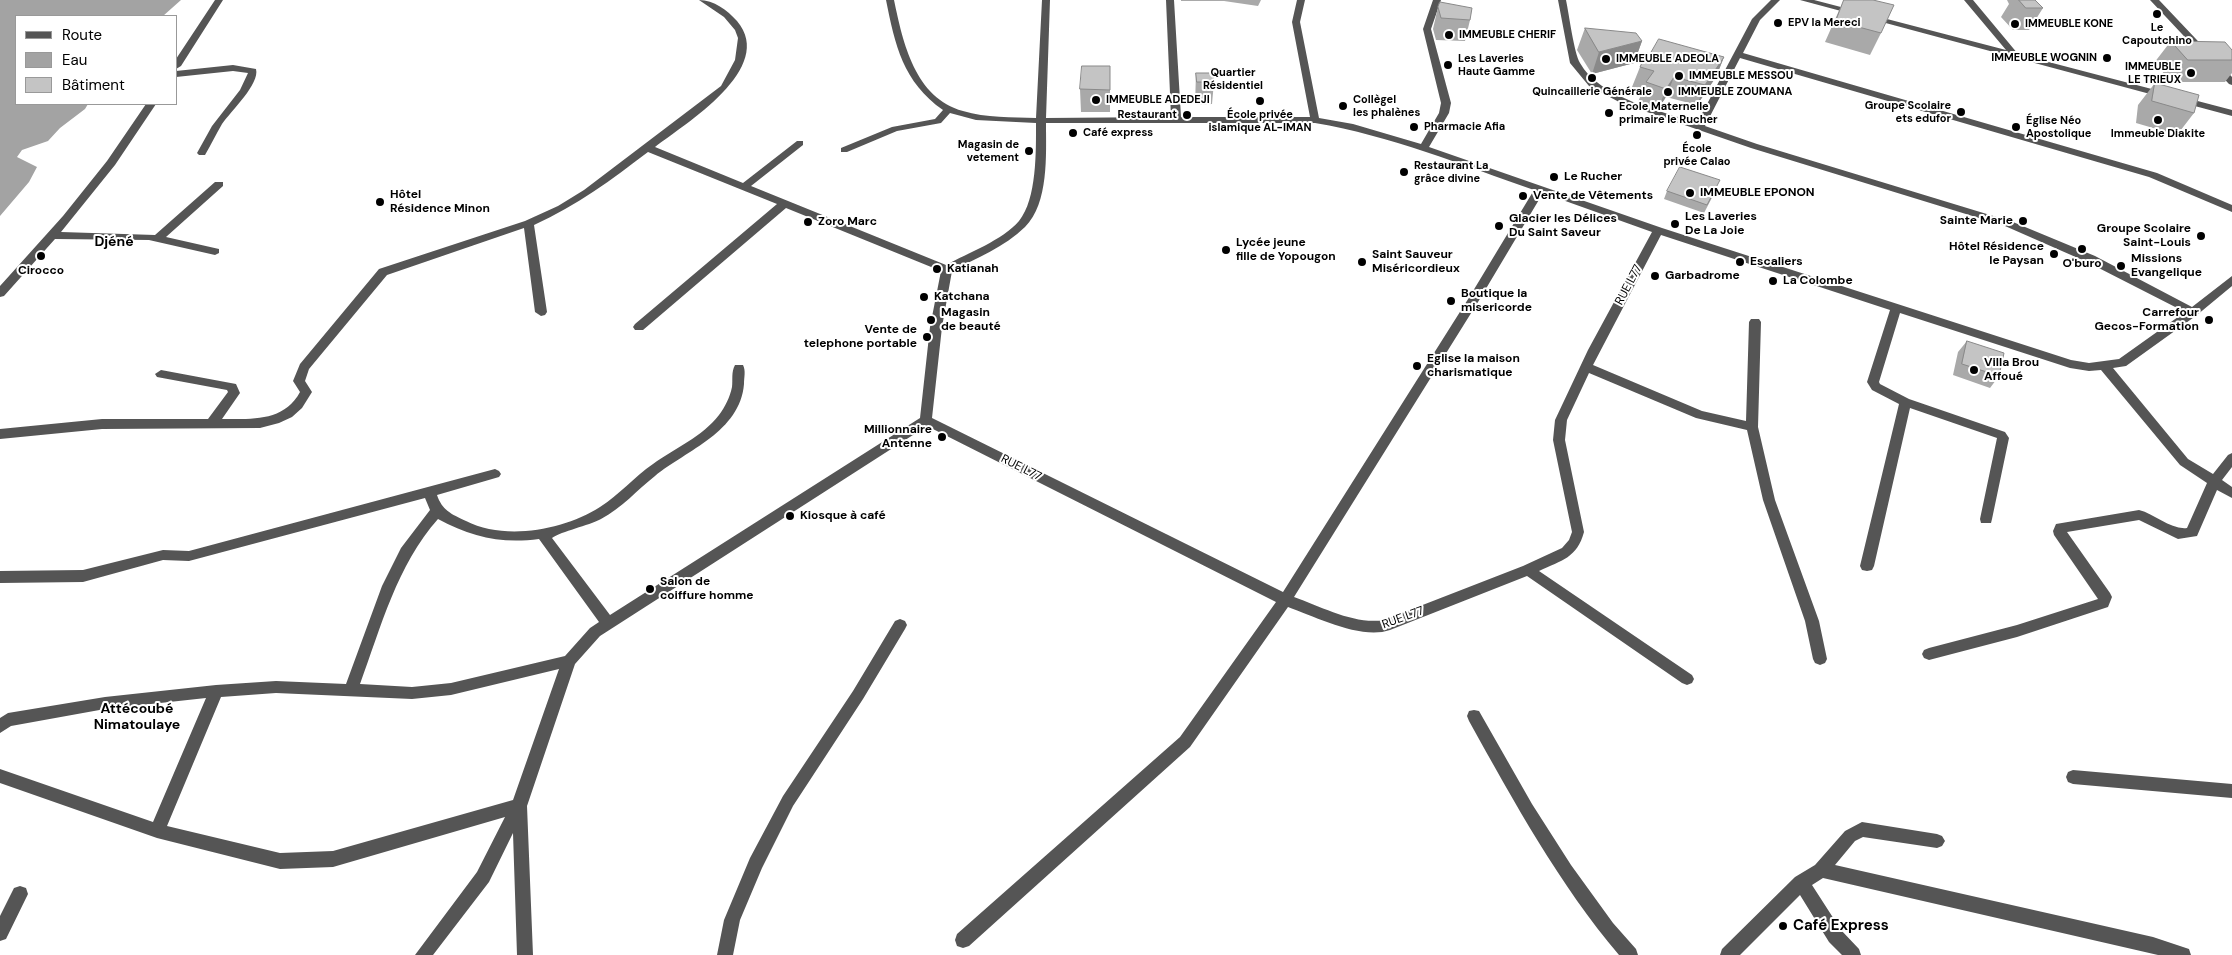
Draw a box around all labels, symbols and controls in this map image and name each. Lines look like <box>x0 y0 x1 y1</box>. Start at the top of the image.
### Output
marker: Le Capoutchino <box>2151 8 2163 20</box>
legend <box>15 15 178 105</box>
place label: EPV la Mereci <box>1788 16 1861 30</box>
marker: EPV la Mereci <box>1772 17 1784 29</box>
place label: IMMEUBLE KONE <box>2025 17 2113 31</box>
marker: IMMEUBLE KONE <box>2009 18 2021 30</box>
place label: Le Capoutchino <box>2122 21 2192 47</box>
text: Route <box>62 25 102 45</box>
place label: IMMEUBLE CHERIF <box>1459 28 1556 42</box>
marker: IMMEUBLE CHERIF <box>1443 29 1455 41</box>
text: Eau <box>62 50 87 70</box>
place label: IMMEUBLE WOGNIN <box>1991 51 2097 65</box>
place label: Les Laveries Haute Gamme <box>1458 52 1535 78</box>
place label: IMMEUBLE ADEOLA <box>1616 52 1719 66</box>
marker: IMMEUBLE WOGNIN <box>2101 52 2113 64</box>
marker: IMMEUBLE ADEOLA <box>1600 53 1612 65</box>
marker: Les Laveries Haute Gamme <box>1442 59 1454 71</box>
place label: IMMEUBLE LE TRIEUX <box>2125 60 2181 86</box>
district label: Quartier Résidentiel <box>1203 66 1263 92</box>
marker: IMMEUBLE LE TRIEUX <box>2185 67 2197 79</box>
place label: IMMEUBLE MESSOU <box>1689 69 1793 83</box>
marker: IMMEUBLE MESSOU <box>1673 70 1685 82</box>
marker: Quincaillerie Générale <box>1586 72 1598 84</box>
text: Bâtiment <box>62 75 125 95</box>
place label: Quincaillerie Générale <box>1532 85 1652 99</box>
place label: IMMEUBLE ZOUMANA <box>1678 85 1792 99</box>
marker: IMMEUBLE ZOUMANA <box>1662 86 1674 98</box>
place label: IMMEUBLE ADEDEJI <box>1106 93 1210 107</box>
place label: Collègel les phalènes <box>1353 93 1420 119</box>
marker: IMMEUBLE ADEDEJI <box>1090 94 1102 106</box>
marker: École privée islamique AL-IMAN <box>1254 95 1266 107</box>
place label: Groupe Scolaire ets edufor <box>1865 99 1951 125</box>
marker: Collègel les phalènes <box>1337 100 1349 112</box>
place label: Ecole Maternelle primaire le Rucher <box>1619 100 1718 126</box>
marker: Groupe Scolaire ets edufor <box>1955 106 1967 118</box>
marker: Ecole Maternelle primaire le Rucher <box>1603 107 1615 119</box>
place label: Restaurant <box>1118 108 1177 122</box>
place label: École privée islamique AL-IMAN <box>1209 108 1311 134</box>
marker: Restaurant <box>1181 109 1193 121</box>
place label: Église Néo Apostolique <box>2026 114 2091 140</box>
marker: Immeuble Diakite <box>2152 114 2164 126</box>
place label: Pharmacie Afia <box>1424 120 1505 134</box>
marker: Pharmacie Afia <box>1408 121 1420 133</box>
marker: Église Néo Apostolique <box>2010 121 2022 133</box>
place label: Café express <box>1083 126 1153 140</box>
marker: Café express <box>1067 127 1079 139</box>
place label: Immeuble Diakite <box>2111 127 2205 141</box>
marker: École privée Calao <box>1691 129 1703 141</box>
place label: Magasin de vetement <box>958 138 1019 164</box>
place label: École privée Calao <box>1663 142 1731 168</box>
marker: Magasin de vetement <box>1023 145 1035 157</box>
place label: Restaurant La grâce divine <box>1414 159 1489 185</box>
marker: Restaurant La grâce divine <box>1398 166 1410 178</box>
place label: Le Rucher <box>1564 170 1622 184</box>
marker: Le Rucher <box>1548 171 1560 183</box>
place label: IMMEUBLE EPONON <box>1700 186 1815 200</box>
marker: IMMEUBLE EPONON <box>1684 187 1696 199</box>
place label: Hôtel Résidence Minon <box>390 188 490 216</box>
place label: Vente de Vêtements <box>1533 189 1653 203</box>
marker: Vente de Vêtements <box>1517 190 1529 202</box>
marker: Hôtel Résidence Minon <box>374 196 386 208</box>
place label: Les Laveries De La Joie <box>1685 210 1757 238</box>
place label: Glacier les Délices Du Saint Saveur <box>1509 212 1617 240</box>
place label: Sainte Marie <box>1940 214 2013 228</box>
place label: Zoro Marc <box>818 215 877 229</box>
marker: Sainte Marie <box>2017 215 2029 227</box>
marker: Zoro Marc <box>802 216 814 228</box>
marker: Les Laveries De La Joie <box>1669 218 1681 230</box>
marker: Glacier les Délices Du Saint Saveur <box>1493 220 1505 232</box>
place label: Groupe Scolaire Saint-Louis <box>2097 222 2191 250</box>
marker: Groupe Scolaire Saint-Louis <box>2195 230 2207 242</box>
district label: Djéné <box>94 234 134 250</box>
place label: Lycée jeune fille de Yopougon <box>1236 236 1336 264</box>
place label: Hôtel Résidence le Paysan <box>1949 240 2044 268</box>
marker: O'buro <box>2076 243 2088 255</box>
marker: Lycée jeune fille de Yopougon <box>1220 244 1232 256</box>
place label: Saint Sauveur Miséricordieux <box>1372 248 1460 276</box>
marker: Hôtel Résidence le Paysan <box>2048 248 2060 260</box>
marker: Cirocco <box>35 250 47 262</box>
place label: Missions Evangelique <box>2131 252 2202 280</box>
place label: Escaliers <box>1750 255 1803 269</box>
marker: Saint Sauveur Miséricordieux <box>1356 256 1368 268</box>
marker: Escaliers <box>1734 256 1746 268</box>
place label: O'buro <box>2062 257 2102 271</box>
marker: Missions Evangelique <box>2115 260 2127 272</box>
place label: Katianah <box>947 262 999 276</box>
street label: RUE L77 <box>1612 262 1646 308</box>
marker: Katianah <box>931 263 943 275</box>
place label: Cirocco <box>18 264 64 278</box>
place label: Garbadrome <box>1665 269 1740 283</box>
marker: Garbadrome <box>1649 270 1661 282</box>
place label: La Colombe <box>1783 274 1853 288</box>
marker: La Colombe <box>1767 275 1779 287</box>
place label: Boutique la misericorde <box>1461 287 1532 315</box>
place label: Katchana <box>934 290 990 304</box>
marker: Katchana <box>918 291 930 303</box>
marker: Boutique la misericorde <box>1445 295 1457 307</box>
place label: Magasin de beauté <box>941 306 1001 334</box>
place label: Carrefour Gecos-Formation <box>2094 306 2199 334</box>
marker: Magasin de beauté <box>925 314 937 326</box>
marker: Carrefour Gecos-Formation <box>2203 314 2215 326</box>
place label: Vente de telephone portable <box>804 323 917 351</box>
marker: Vente de telephone portable <box>921 331 933 343</box>
place label: Eglise la maison charismatique <box>1427 352 1520 380</box>
place label: Villa Brou Affoué <box>1984 356 2039 384</box>
marker: Eglise la maison charismatique <box>1411 360 1423 372</box>
marker: Villa Brou Affoué <box>1968 364 1980 376</box>
place label: Millionnaire Antenne <box>864 423 932 451</box>
marker: Millionnaire Antenne <box>936 431 948 443</box>
street label: RUE L77 <box>998 452 1044 484</box>
place label: Kiosque à café <box>800 509 886 523</box>
marker: Kiosque à café <box>784 510 796 522</box>
place label: Salon de coiffure homme <box>660 575 754 603</box>
marker: Salon de coiffure homme <box>644 583 656 595</box>
street label: RUE L77 <box>1380 604 1426 632</box>
district label: Attécoubé Nimatoulaye <box>94 701 180 734</box>
place label: Café Express <box>1793 917 1889 935</box>
marker: Café Express <box>1777 920 1789 932</box>

